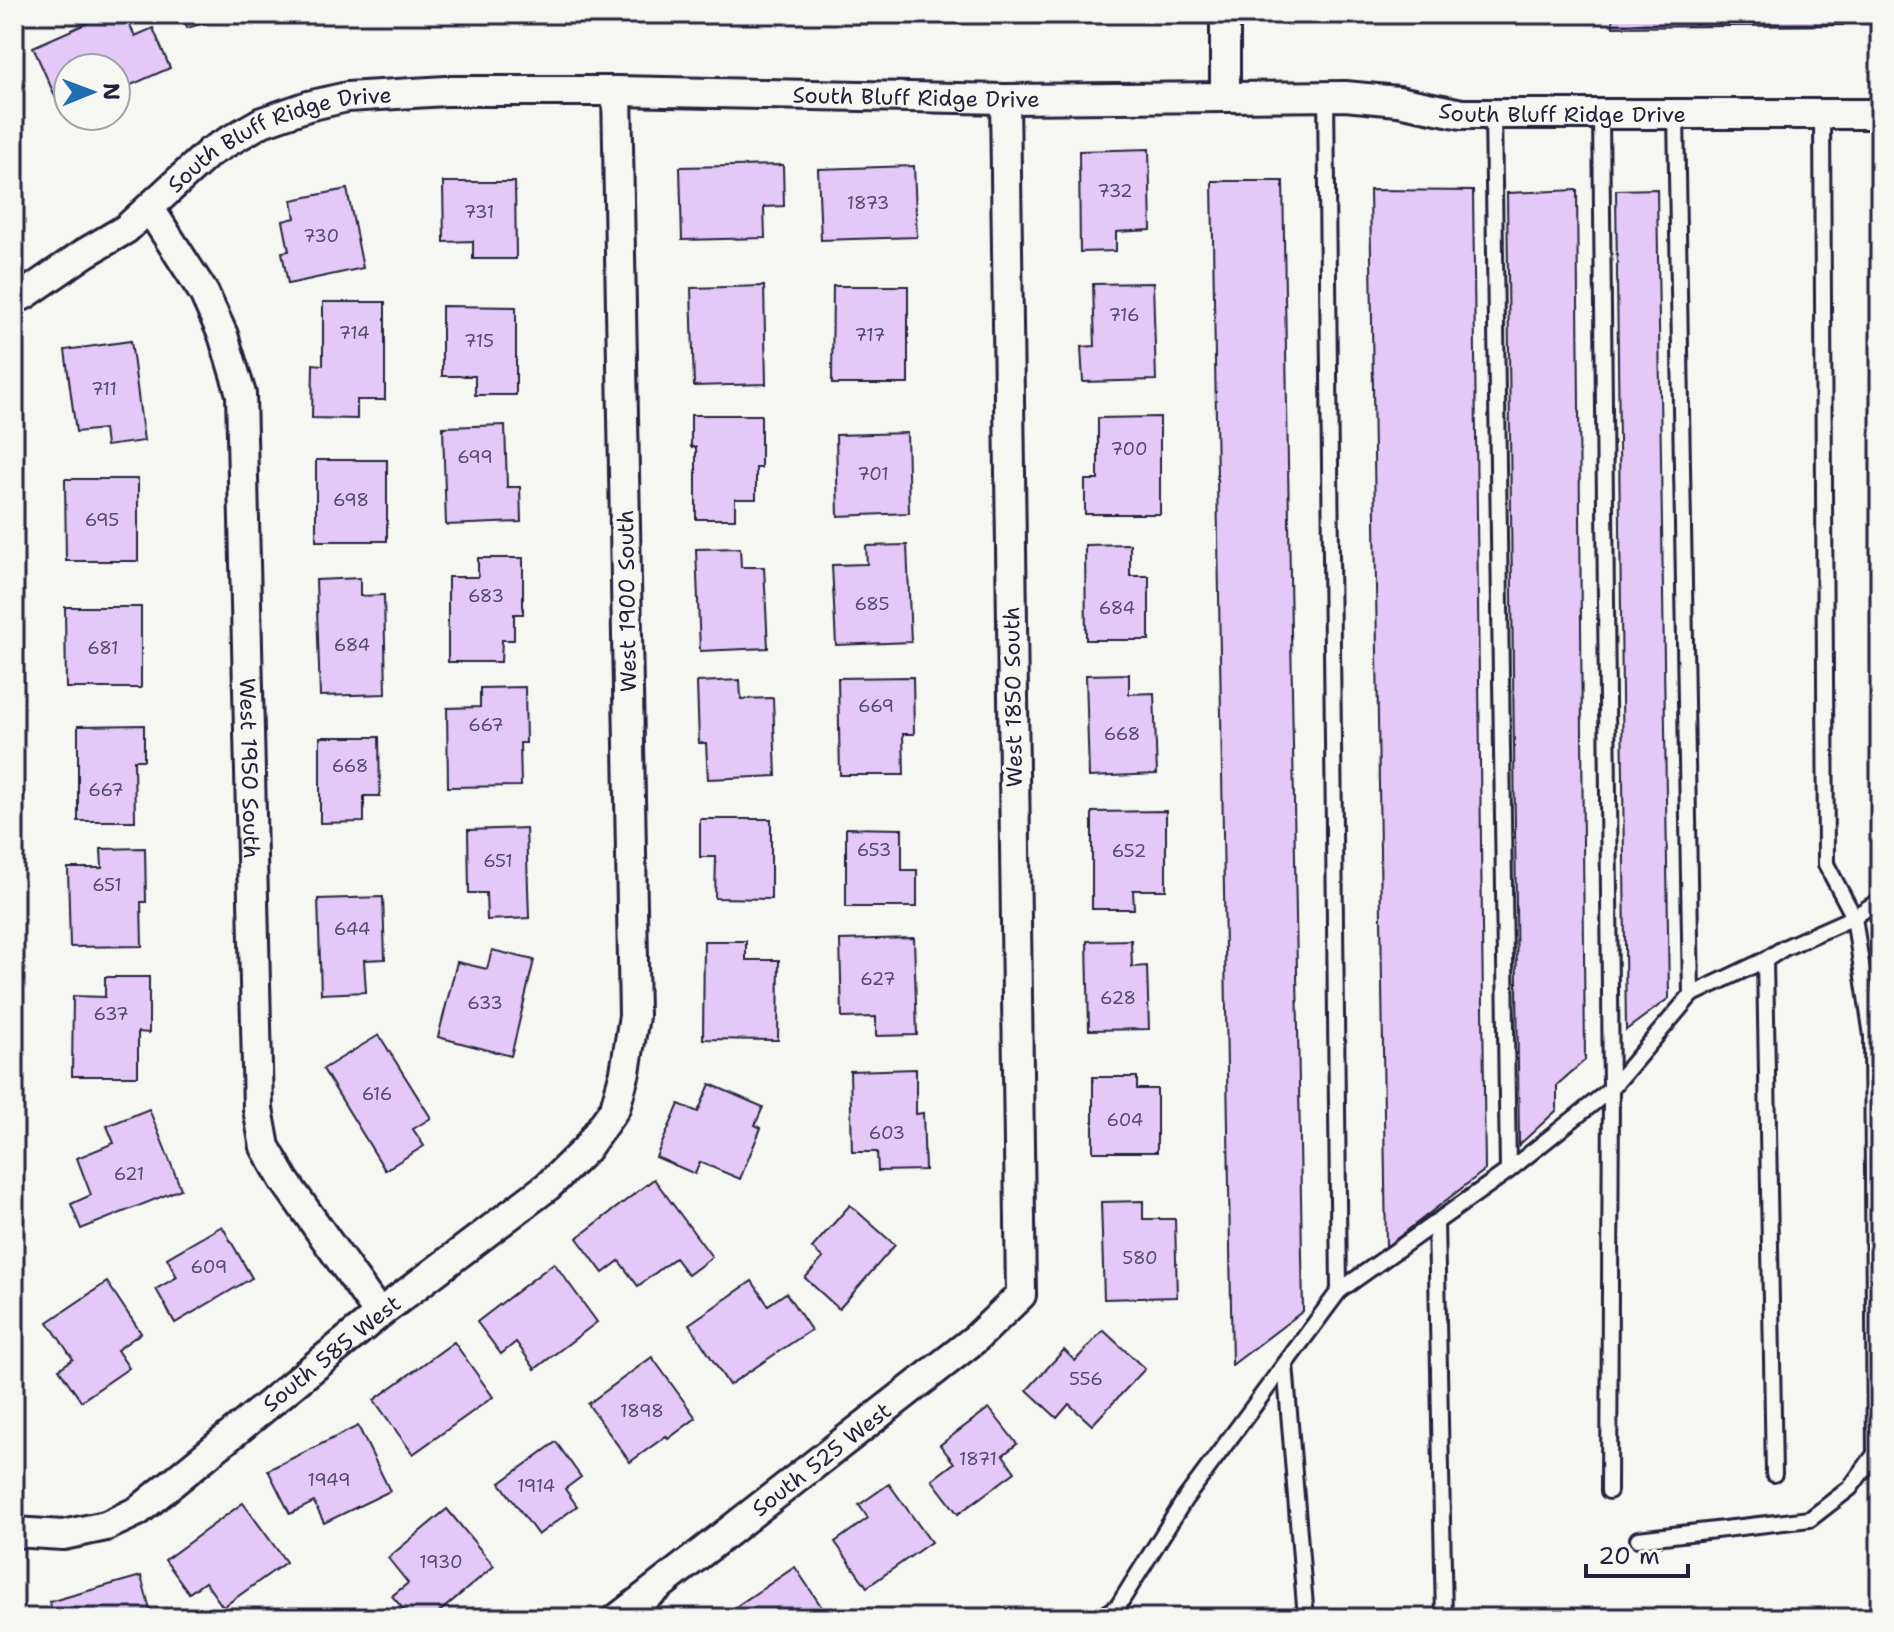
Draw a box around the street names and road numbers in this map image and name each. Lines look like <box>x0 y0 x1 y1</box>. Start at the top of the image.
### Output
street label: South Bluff Ridge Drive <box>161 80 393 199</box>
street label: South Bluff Ridge Drive <box>792 80 1040 114</box>
street label: South Bluff Ridge Drive <box>1437 95 1686 129</box>
street label: West 1900 South <box>611 510 643 692</box>
street label: West 1850 South <box>997 606 1029 788</box>
street label: West 1950 South <box>233 678 267 859</box>
street label: South 585 West <box>256 1288 406 1418</box>
street label: South 525 West <box>746 1396 897 1523</box>

